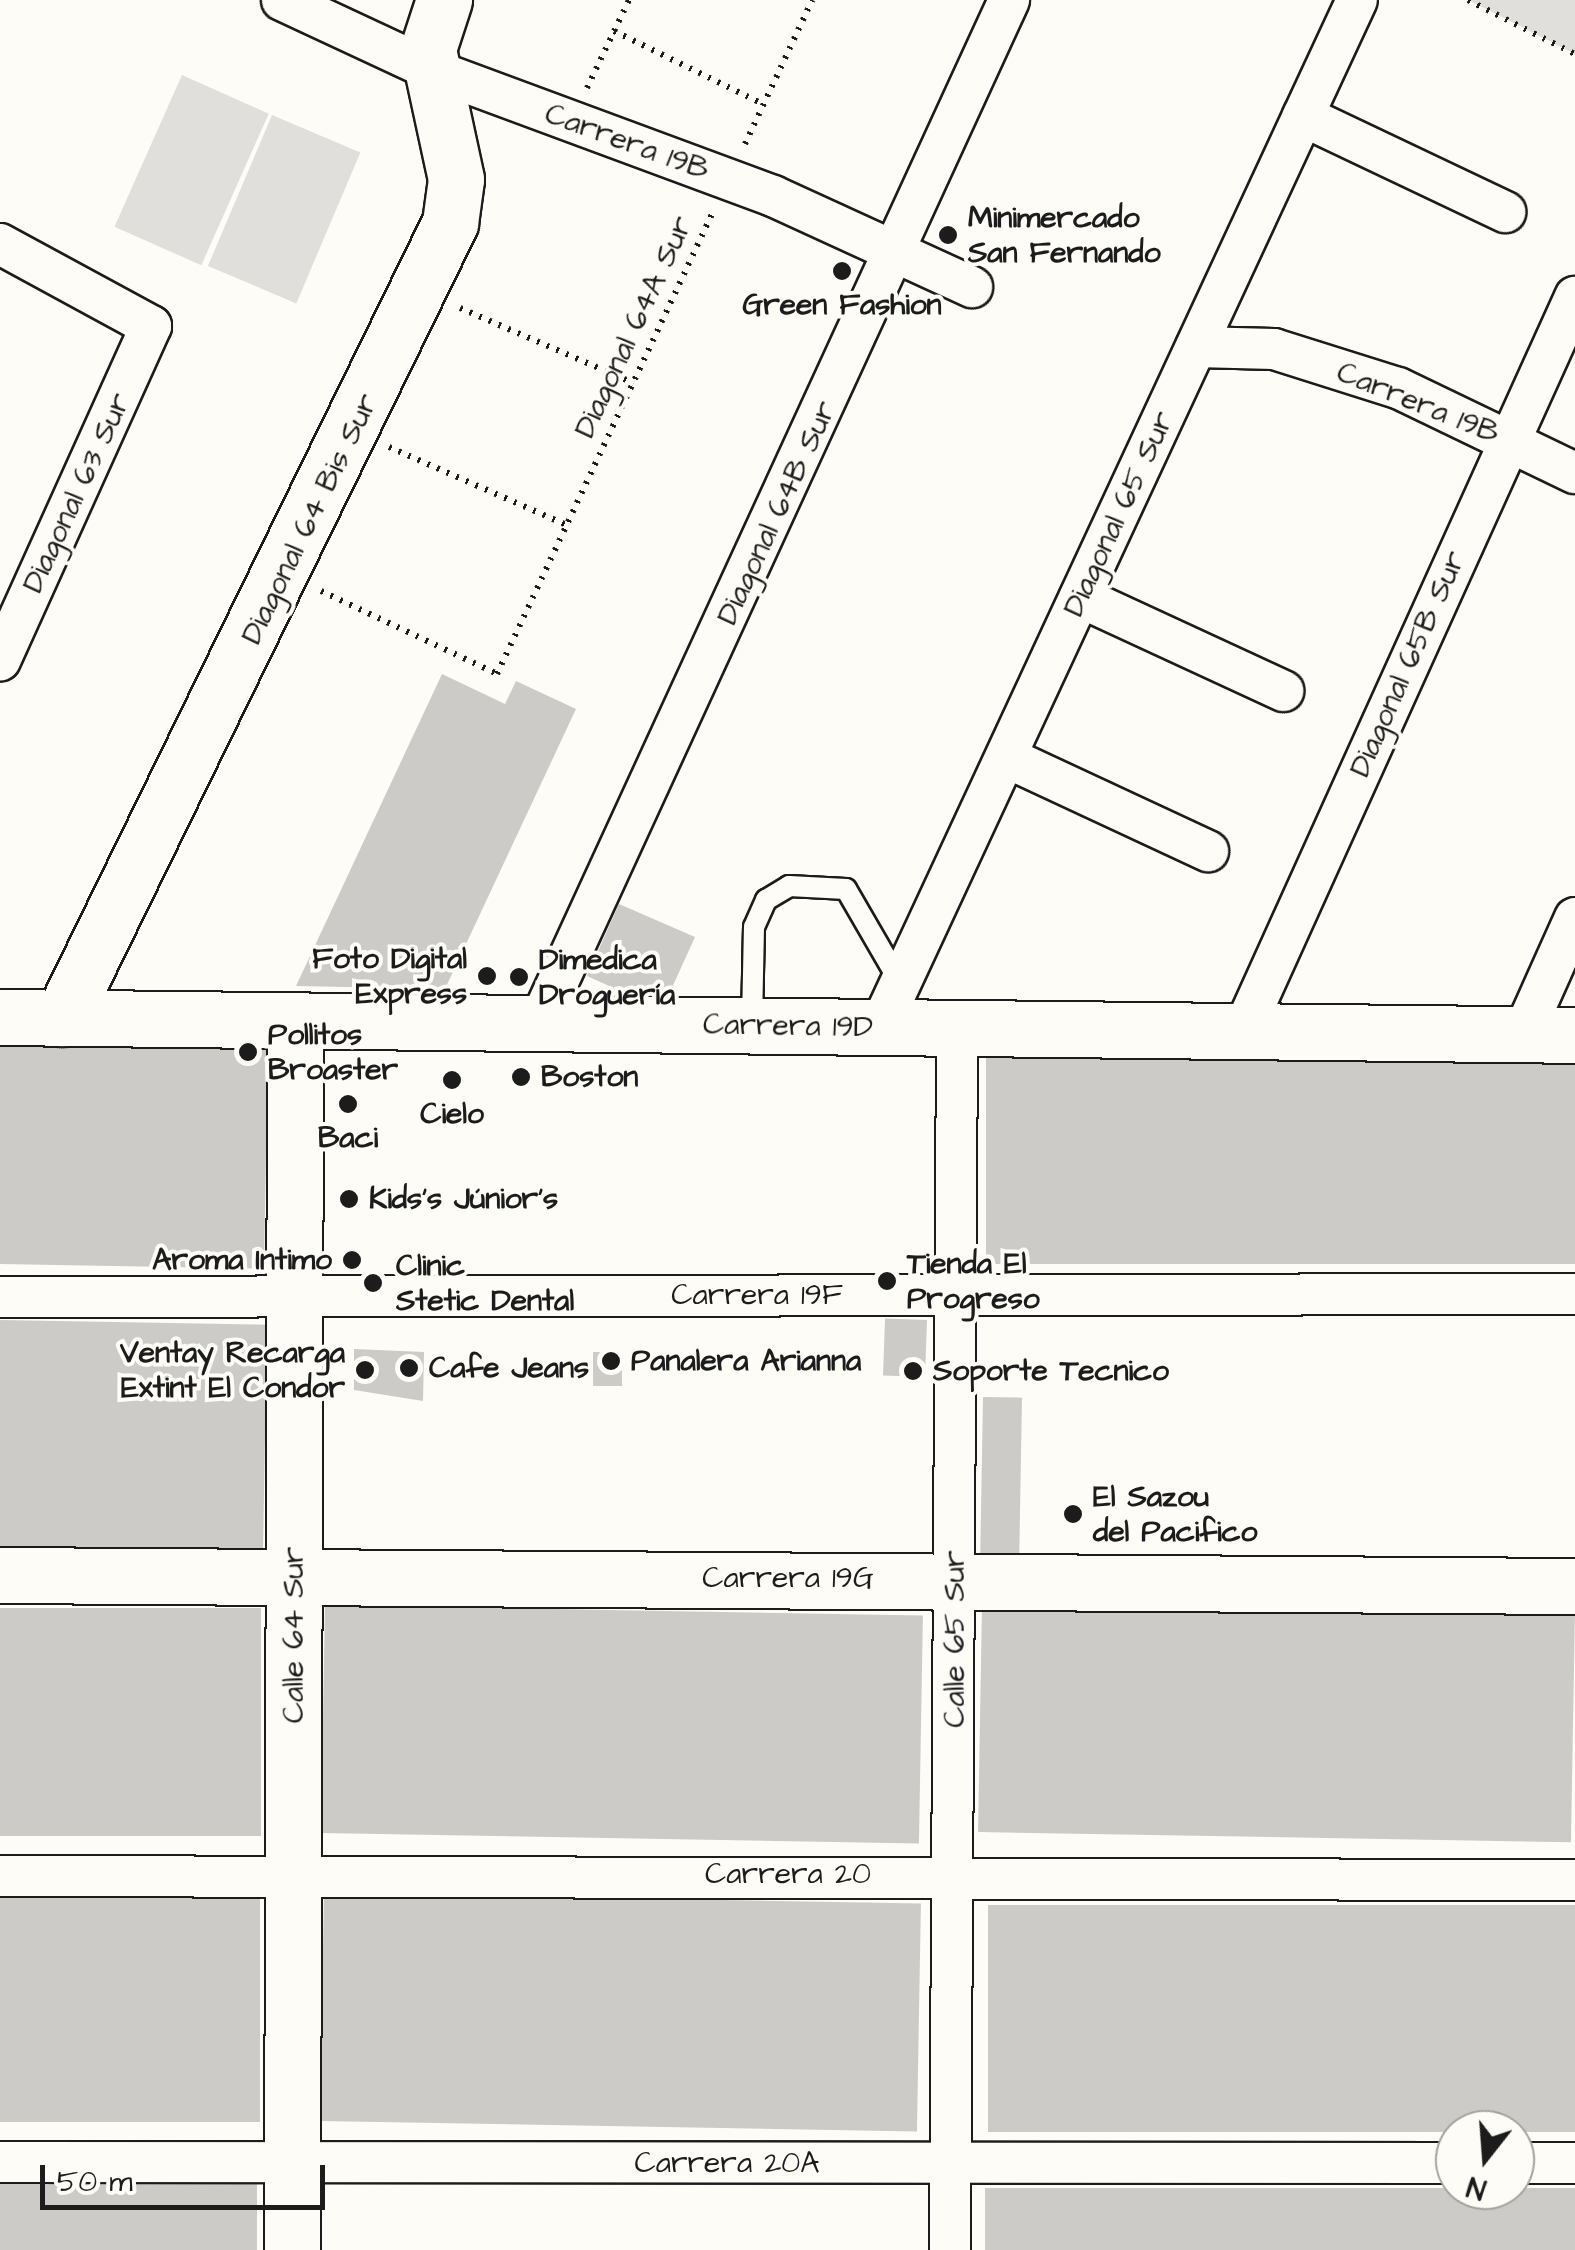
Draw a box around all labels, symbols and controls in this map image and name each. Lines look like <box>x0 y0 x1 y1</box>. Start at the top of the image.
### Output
street label: Carrera 19B <box>540 96 714 188</box>
place label: Minimercado San Fernando <box>968 200 1161 270</box>
street label: Diagonal 64A Sur <box>567 211 701 443</box>
marker: Minimercado San Fernando <box>937 224 959 246</box>
marker: Green Fashion <box>831 260 853 282</box>
place label: Green Fashion <box>742 287 942 323</box>
street label: Carrera 19B <box>1332 354 1504 452</box>
street label: Diagonal 63 Sur <box>15 388 139 598</box>
street label: Diagonal 64 Bis Sur <box>234 388 386 650</box>
street label: Diagonal 64B Sur <box>710 396 844 630</box>
street label: Diagonal 65 Sur <box>1056 406 1182 622</box>
street label: Diagonal 65B Sur <box>1342 546 1474 782</box>
place label: Foto Digital Express <box>312 941 467 1012</box>
place label: Dimedica Droguería <box>539 942 675 1012</box>
marker: Foto Digital Express <box>476 965 498 987</box>
marker: Dimedica Droguería <box>508 966 530 988</box>
street label: Carrera 19D <box>703 1007 873 1045</box>
place label: Pollitos Broaster <box>268 1017 398 1088</box>
marker: Pollitos Broaster <box>237 1041 259 1063</box>
place label: Boston <box>541 1059 638 1095</box>
marker: Boston <box>510 1066 532 1088</box>
marker: Cielo <box>441 1069 463 1091</box>
marker: Baci <box>337 1093 359 1115</box>
place label: Cielo <box>420 1096 484 1132</box>
place label: Baci <box>318 1120 378 1156</box>
place label: Kids's Júnior's <box>369 1181 558 1217</box>
marker: Kids's Júnior's <box>338 1188 360 1210</box>
place label: Aroma Intimo <box>152 1242 332 1278</box>
place label: Tienda El Progreso <box>907 1246 1040 1316</box>
place label: Clinic Stetic Dental <box>396 1248 574 1318</box>
marker: Aroma Intimo <box>341 1249 363 1271</box>
marker: Clinic Stetic Dental <box>360 1270 386 1296</box>
marker: Tienda El Progreso <box>876 1270 898 1292</box>
street label: Carrera 19F <box>671 1277 843 1313</box>
place label: Ventay Recarga Extint El Condor <box>120 1335 345 1406</box>
place label: Panalera Arianna <box>631 1343 861 1379</box>
place label: Cafe Jeans <box>429 1350 589 1386</box>
marker: Panalera Arianna <box>600 1350 622 1372</box>
place label: Soporte Tecnico <box>933 1353 1169 1389</box>
marker: Cafe Jeans <box>398 1357 420 1379</box>
marker: Ventay Recarga Extint El Condor <box>354 1359 376 1381</box>
marker: Soporte Tecnico <box>902 1360 924 1382</box>
place label: El Sazou del Pacifico <box>1093 1479 1257 1550</box>
marker: El Sazou del Pacifico <box>1062 1503 1084 1525</box>
street label: Calle 64 Sur <box>276 1547 312 1723</box>
street label: Calle 65 Sur <box>937 1550 973 1728</box>
street label: Carrera 19G <box>702 1560 874 1596</box>
street label: Carrera 20 <box>705 1856 871 1892</box>
north arrow <box>1435 2110 1535 2210</box>
scale bar <box>45 2145 330 2207</box>
street label: Carrera 20A <box>635 2145 819 2181</box>
text: 50 m <box>57 2161 133 2203</box>
text: N <box>1463 2166 1491 2208</box>

